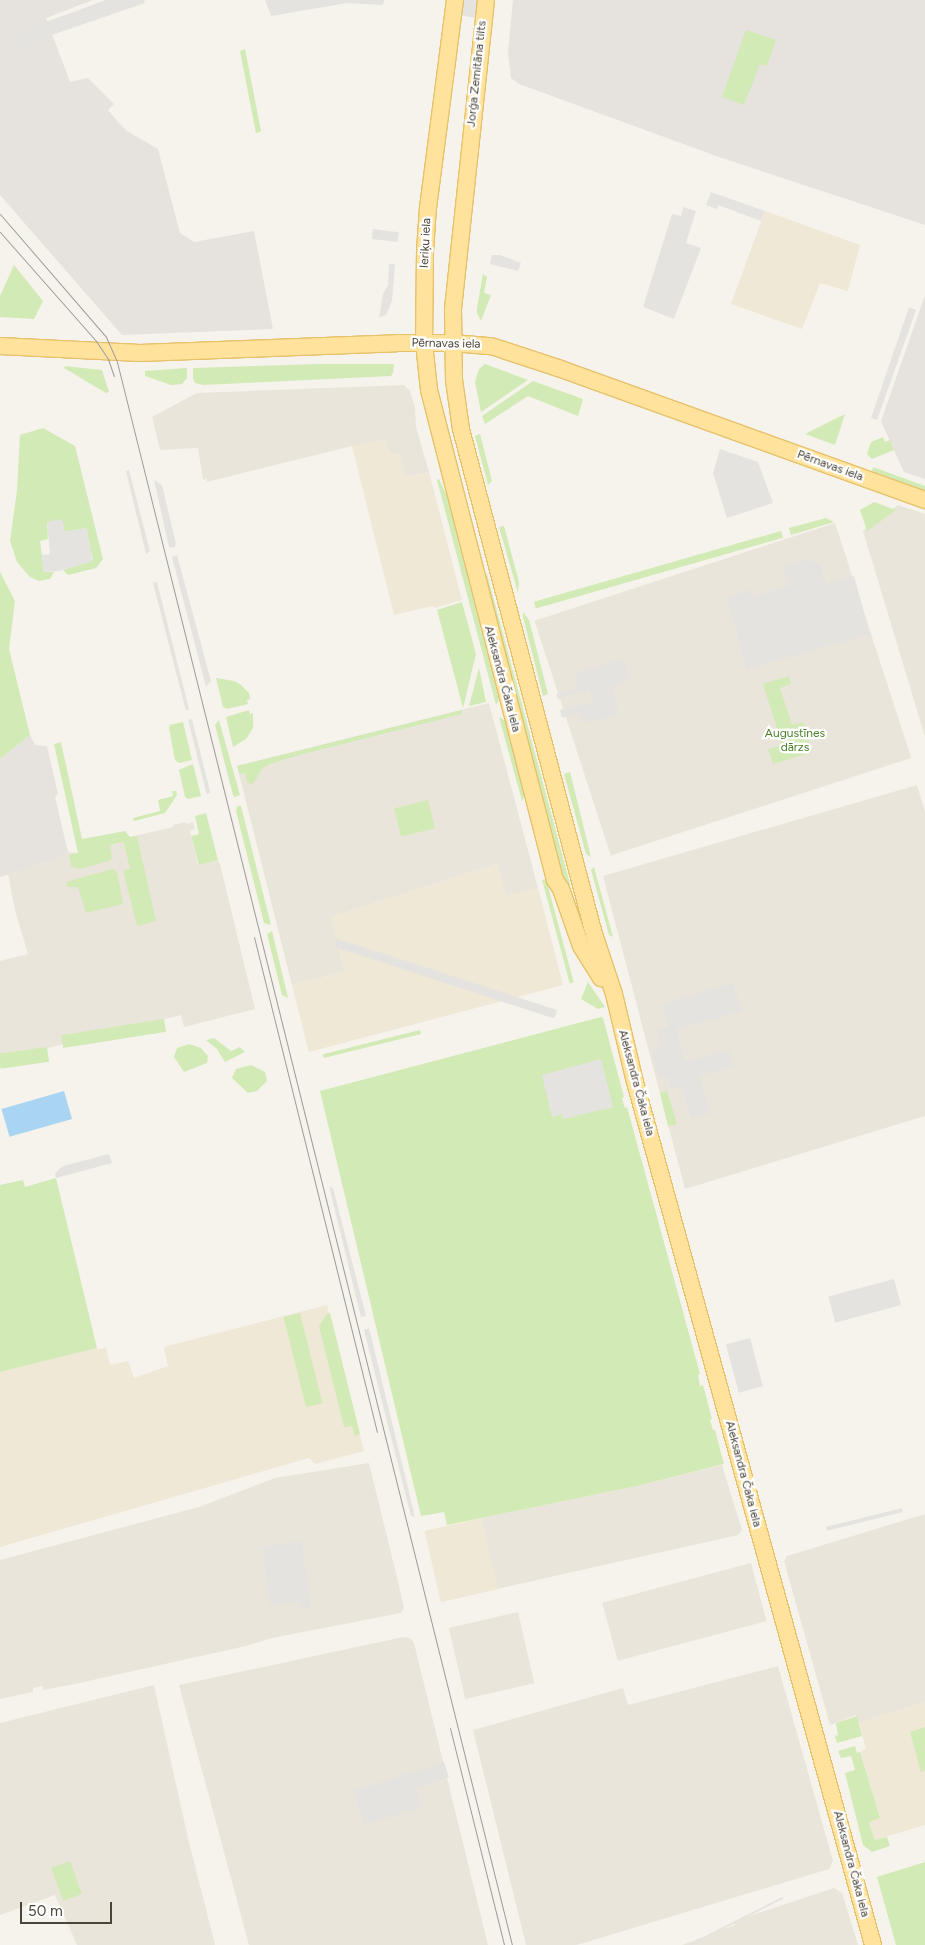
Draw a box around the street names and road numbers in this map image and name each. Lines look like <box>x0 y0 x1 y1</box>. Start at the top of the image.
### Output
street label: Jorģa Zemitāna tilts <box>464 20 490 128</box>
street label: Ieriķu iela <box>417 218 435 268</box>
street label: Pērnavas iela <box>411 336 481 352</box>
street label: Pērnavas iela <box>795 447 865 485</box>
street label: Aleksandra Čaka iela <box>481 624 523 734</box>
street label: Aleksandra Čaka iela <box>615 1028 657 1138</box>
street label: Aleksandra Čaka iela <box>722 1419 764 1529</box>
street label: Aleksandra Čaka iela <box>830 1809 872 1919</box>

